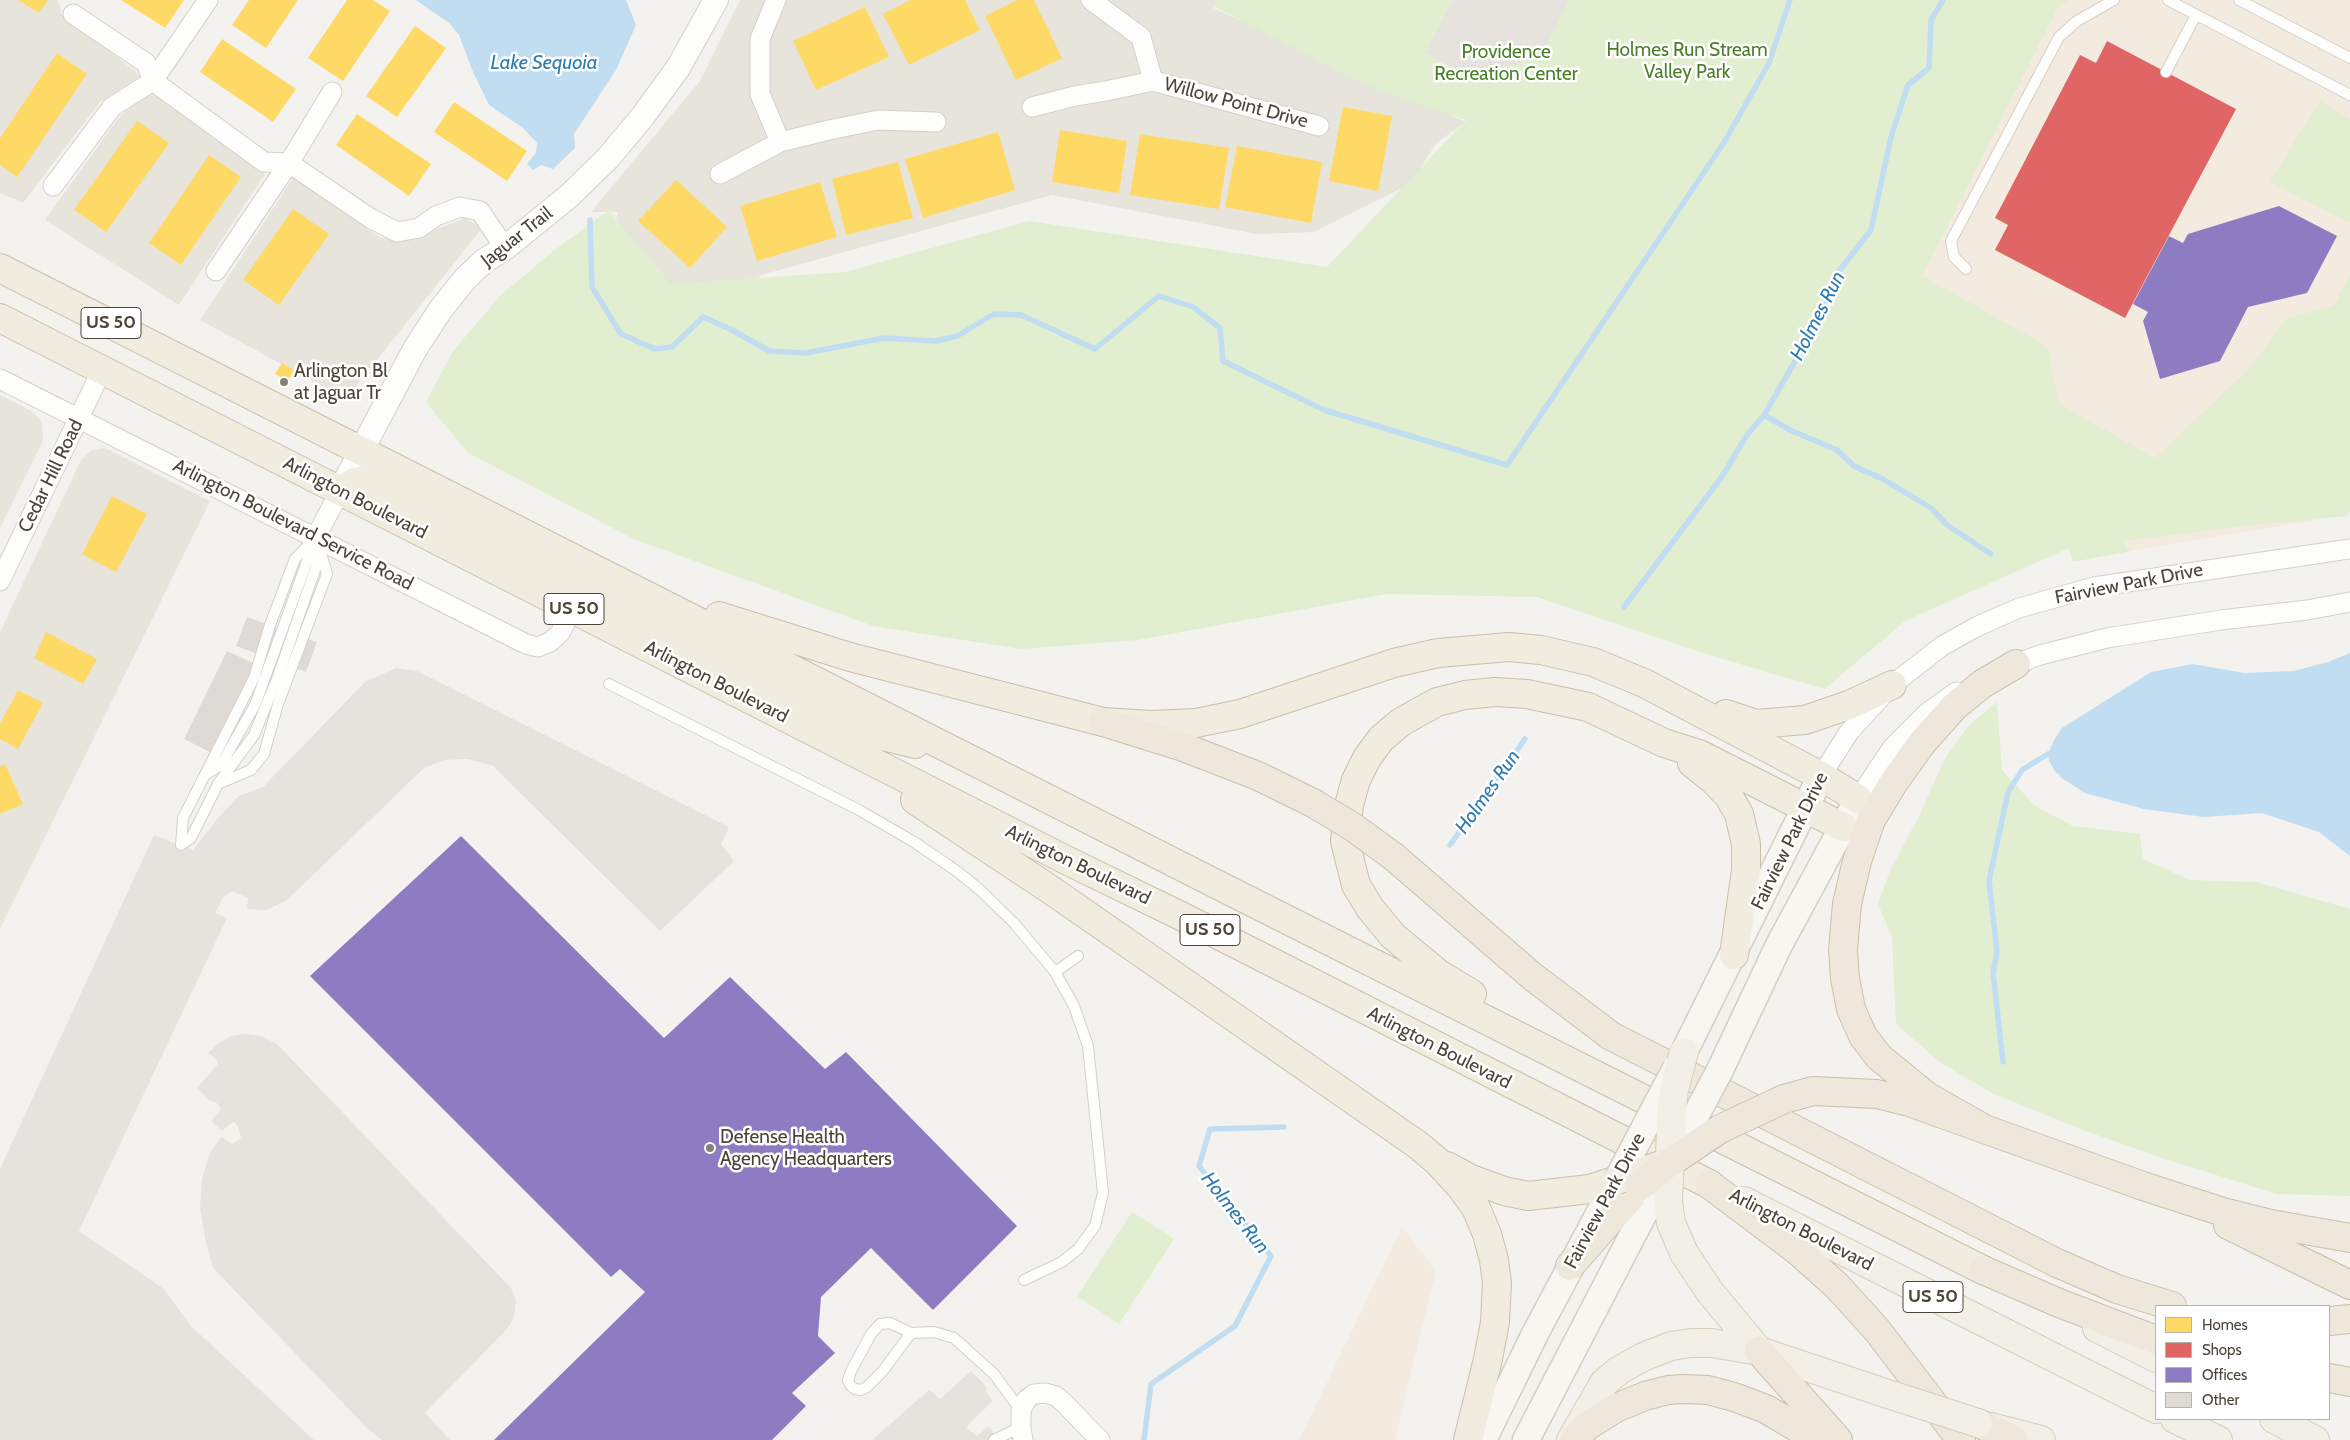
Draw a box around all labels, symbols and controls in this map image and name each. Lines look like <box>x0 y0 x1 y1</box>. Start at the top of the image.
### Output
park label: Holmes Run Stream Valley Park <box>1606 39 1768 83</box>
park label: Providence Recreation Center <box>1434 41 1578 85</box>
water label: Lake Sequoia <box>490 51 598 75</box>
street label: Willow Point Drive <box>1162 73 1310 133</box>
street label: Jaguar Trail <box>477 202 557 272</box>
water label: Holmes Run <box>1785 267 1851 365</box>
road number: US 50 <box>81 307 141 338</box>
place label: Arlington Bl at Jaguar Tr <box>294 360 388 404</box>
marker: Arlington Bl at Jaguar Tr <box>278 376 290 388</box>
street label: Cedar Hill Road <box>14 416 88 536</box>
street label: Arlington Boulevard <box>279 452 431 544</box>
street label: Arlington Boulevard Service Road <box>169 454 417 596</box>
street label: Fairview Park Drive <box>2053 558 2205 610</box>
road number: US 50 <box>544 594 604 624</box>
street label: Arlington Boulevard <box>640 636 792 728</box>
water label: Holmes Run <box>1450 745 1526 839</box>
street label: Fairview Park Drive <box>1747 768 1833 914</box>
street label: Arlington Boulevard <box>1002 820 1154 910</box>
road number: US 50 <box>1180 914 1240 946</box>
street label: Arlington Boulevard <box>1363 1002 1515 1094</box>
place label: Defense Health Agency Headquarters <box>720 1126 892 1170</box>
street label: Fairview Park Drive <box>1560 1129 1650 1273</box>
marker: Defense Health Agency Headquarters <box>704 1142 716 1154</box>
water label: Holmes Run <box>1196 1167 1274 1259</box>
street label: Arlington Boulevard <box>1725 1184 1877 1276</box>
road number: US 50 <box>1903 1281 1963 1312</box>
legend <box>2155 1305 2330 1420</box>
text: Homes <box>2202 1316 2248 1334</box>
text: Shops <box>2202 1341 2242 1359</box>
text: Offices <box>2202 1366 2247 1384</box>
text: Other <box>2202 1391 2239 1409</box>

